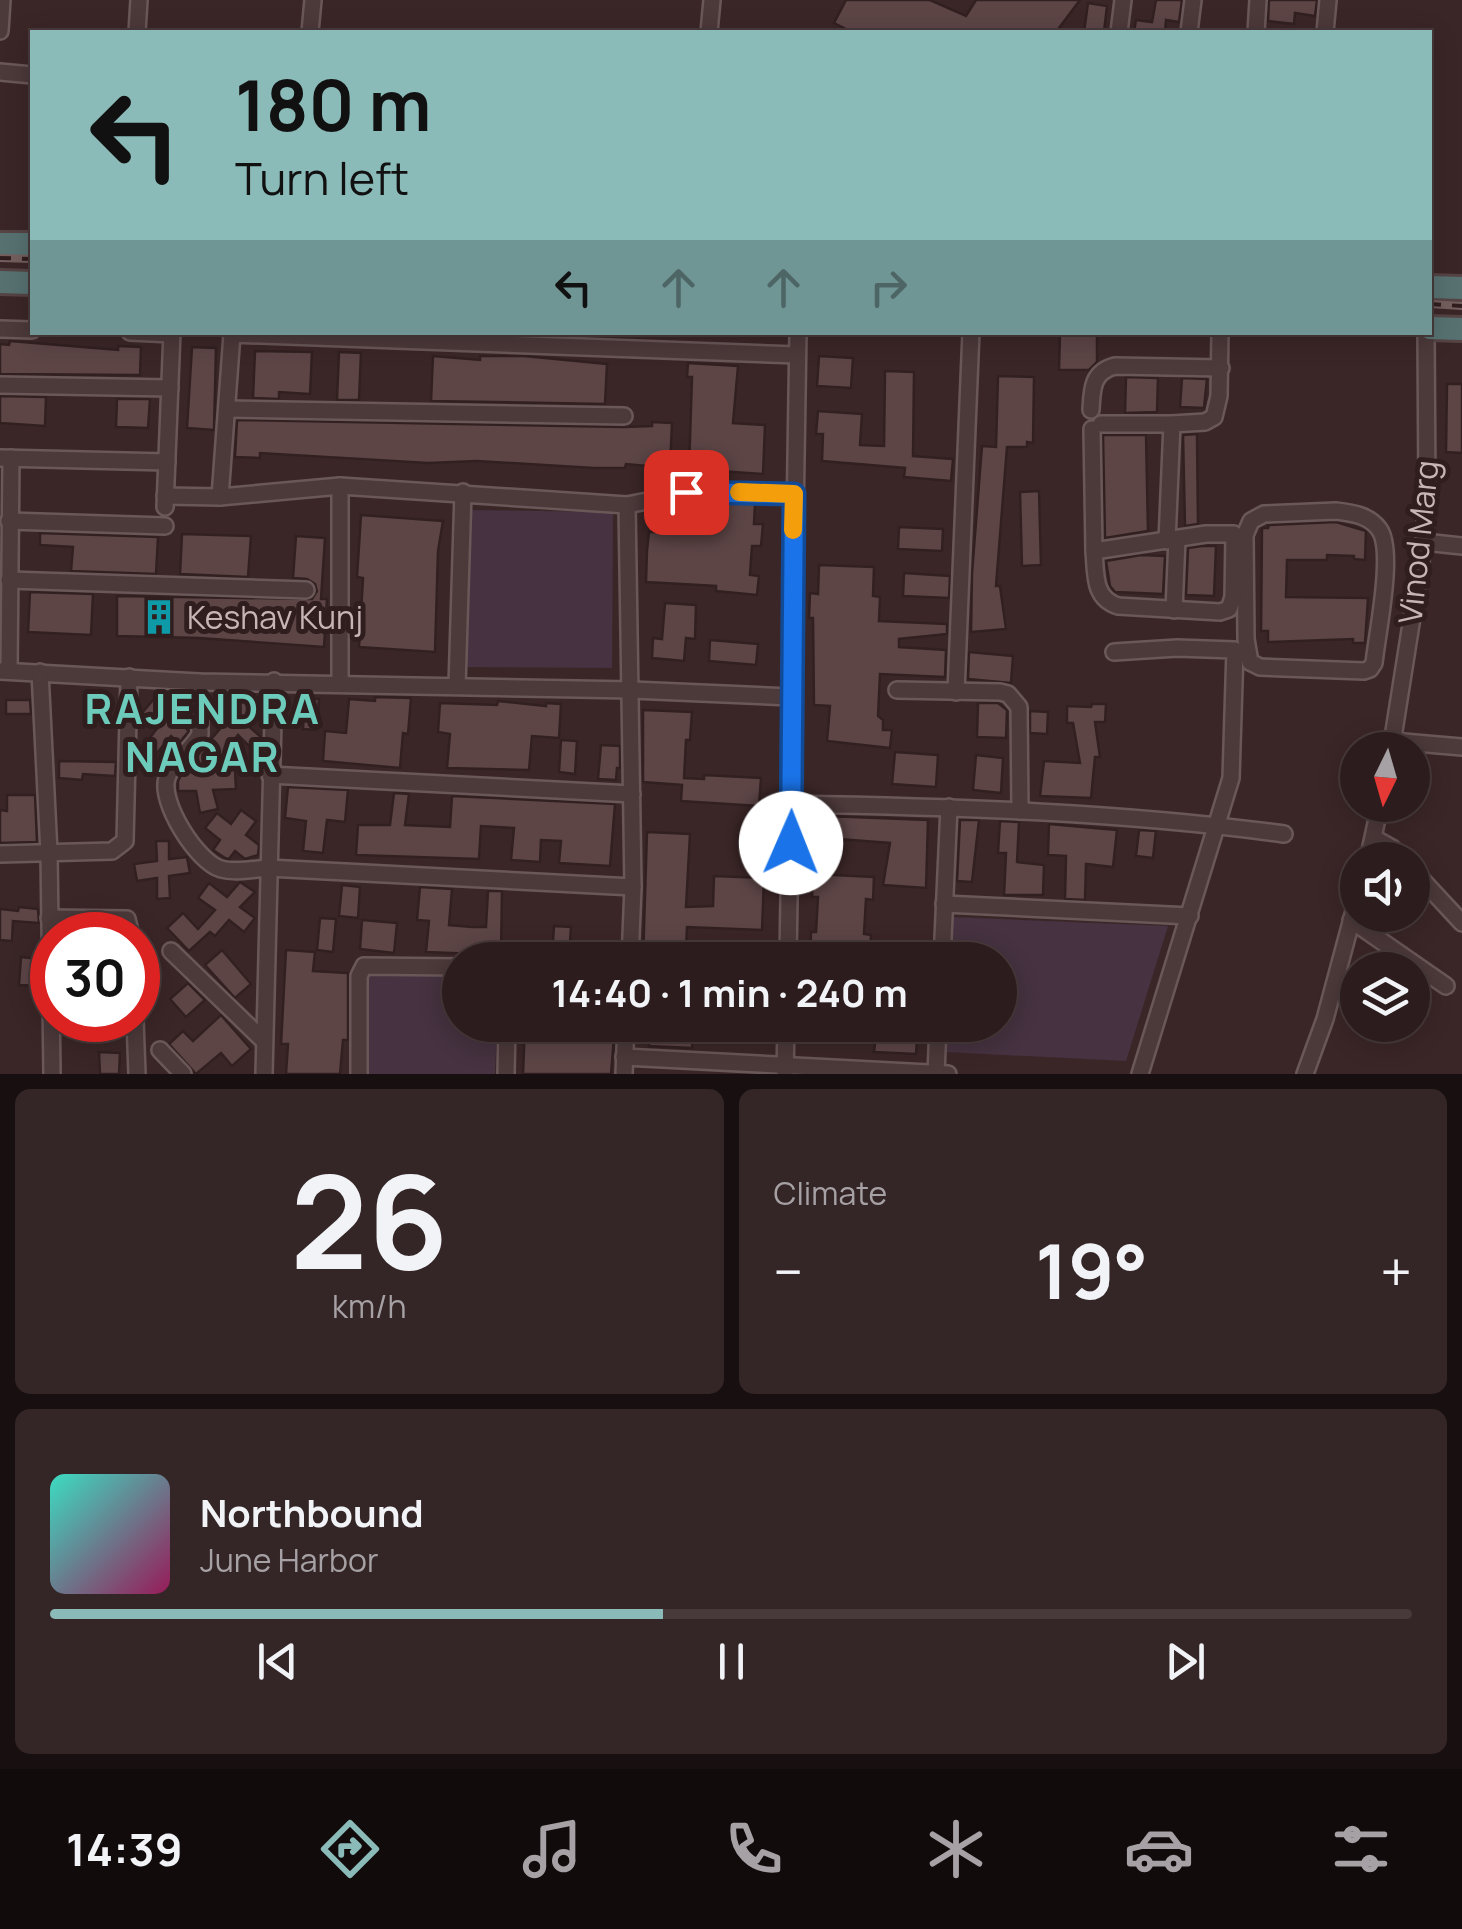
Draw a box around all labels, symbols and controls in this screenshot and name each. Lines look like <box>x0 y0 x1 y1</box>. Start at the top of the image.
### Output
text: 180 m <box>235 56 432 152</box>
icon: left <box>70 70 200 200</box>
text: Turn left <box>235 147 409 209</box>
icon: left <box>546 260 601 315</box>
icon: ahead <box>651 260 706 315</box>
icon: ahead <box>756 260 811 315</box>
icon: right <box>861 260 916 315</box>
pin <box>644 450 729 535</box>
street label: Vinod Marg <box>1388 458 1448 626</box>
icon: arrive <box>659 465 714 520</box>
place label: Keshav Kunj <box>187 595 363 639</box>
building icon: Keshav Kunj <box>140 598 178 636</box>
district label: RAJENDRA NAGAR <box>85 679 321 785</box>
north arrow <box>1340 732 1430 822</box>
map controls <box>1340 732 1430 1042</box>
position arrow <box>739 791 843 895</box>
button: sound <box>1340 842 1430 932</box>
speed limit sign: 30 <box>30 912 160 1042</box>
button: layers <box>1340 952 1430 1042</box>
text: 14:40 · 1 min · 240 m <box>551 966 908 1018</box>
text: 26 <box>290 1130 448 1308</box>
text: Climate <box>774 1171 887 1215</box>
text: 19° <box>1035 1219 1148 1322</box>
text: − <box>774 1233 803 1309</box>
text: + <box>1380 1233 1412 1309</box>
text: km/h <box>332 1284 406 1328</box>
text: Northbound <box>200 1486 424 1538</box>
text: June Harbor <box>200 1538 378 1582</box>
icon: previous <box>250 1634 305 1689</box>
icon: pause <box>704 1634 759 1689</box>
icon: next <box>1158 1634 1213 1689</box>
icon: directions <box>315 1814 385 1884</box>
icon: music <box>517 1814 587 1884</box>
icon: phone <box>719 1814 789 1884</box>
icon: climate <box>921 1814 991 1884</box>
icon: car <box>1124 1814 1194 1884</box>
icon: filters <box>1326 1814 1396 1884</box>
text: 14:39 <box>66 1818 183 1880</box>

